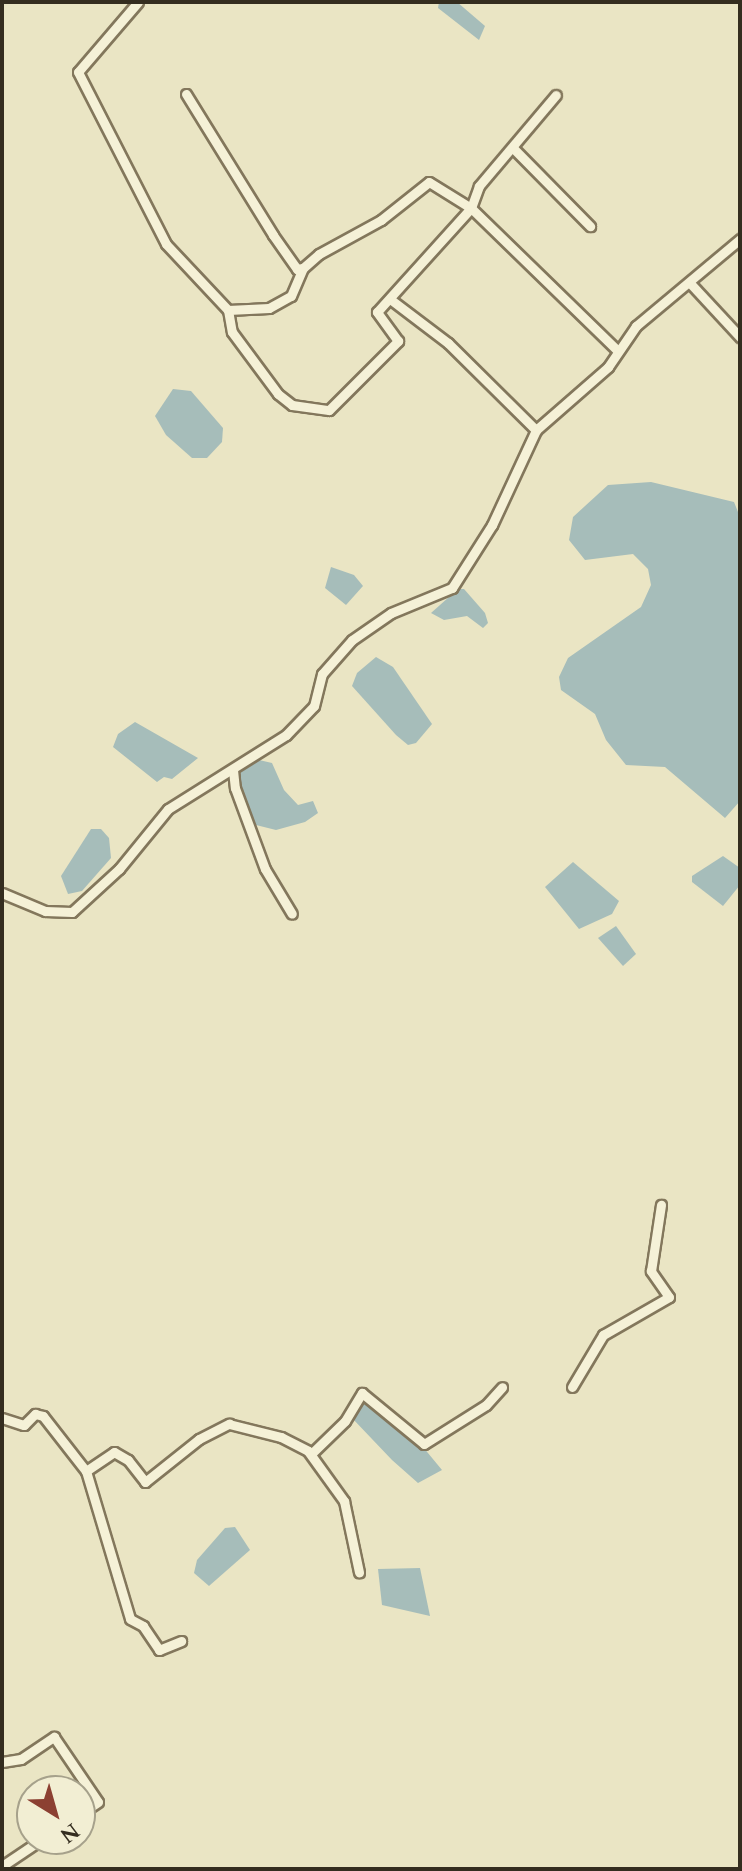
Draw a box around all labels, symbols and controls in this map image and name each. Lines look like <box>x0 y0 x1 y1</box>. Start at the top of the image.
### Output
north arrow <box>16 1775 96 1855</box>
text: N <box>52 1814 87 1852</box>

